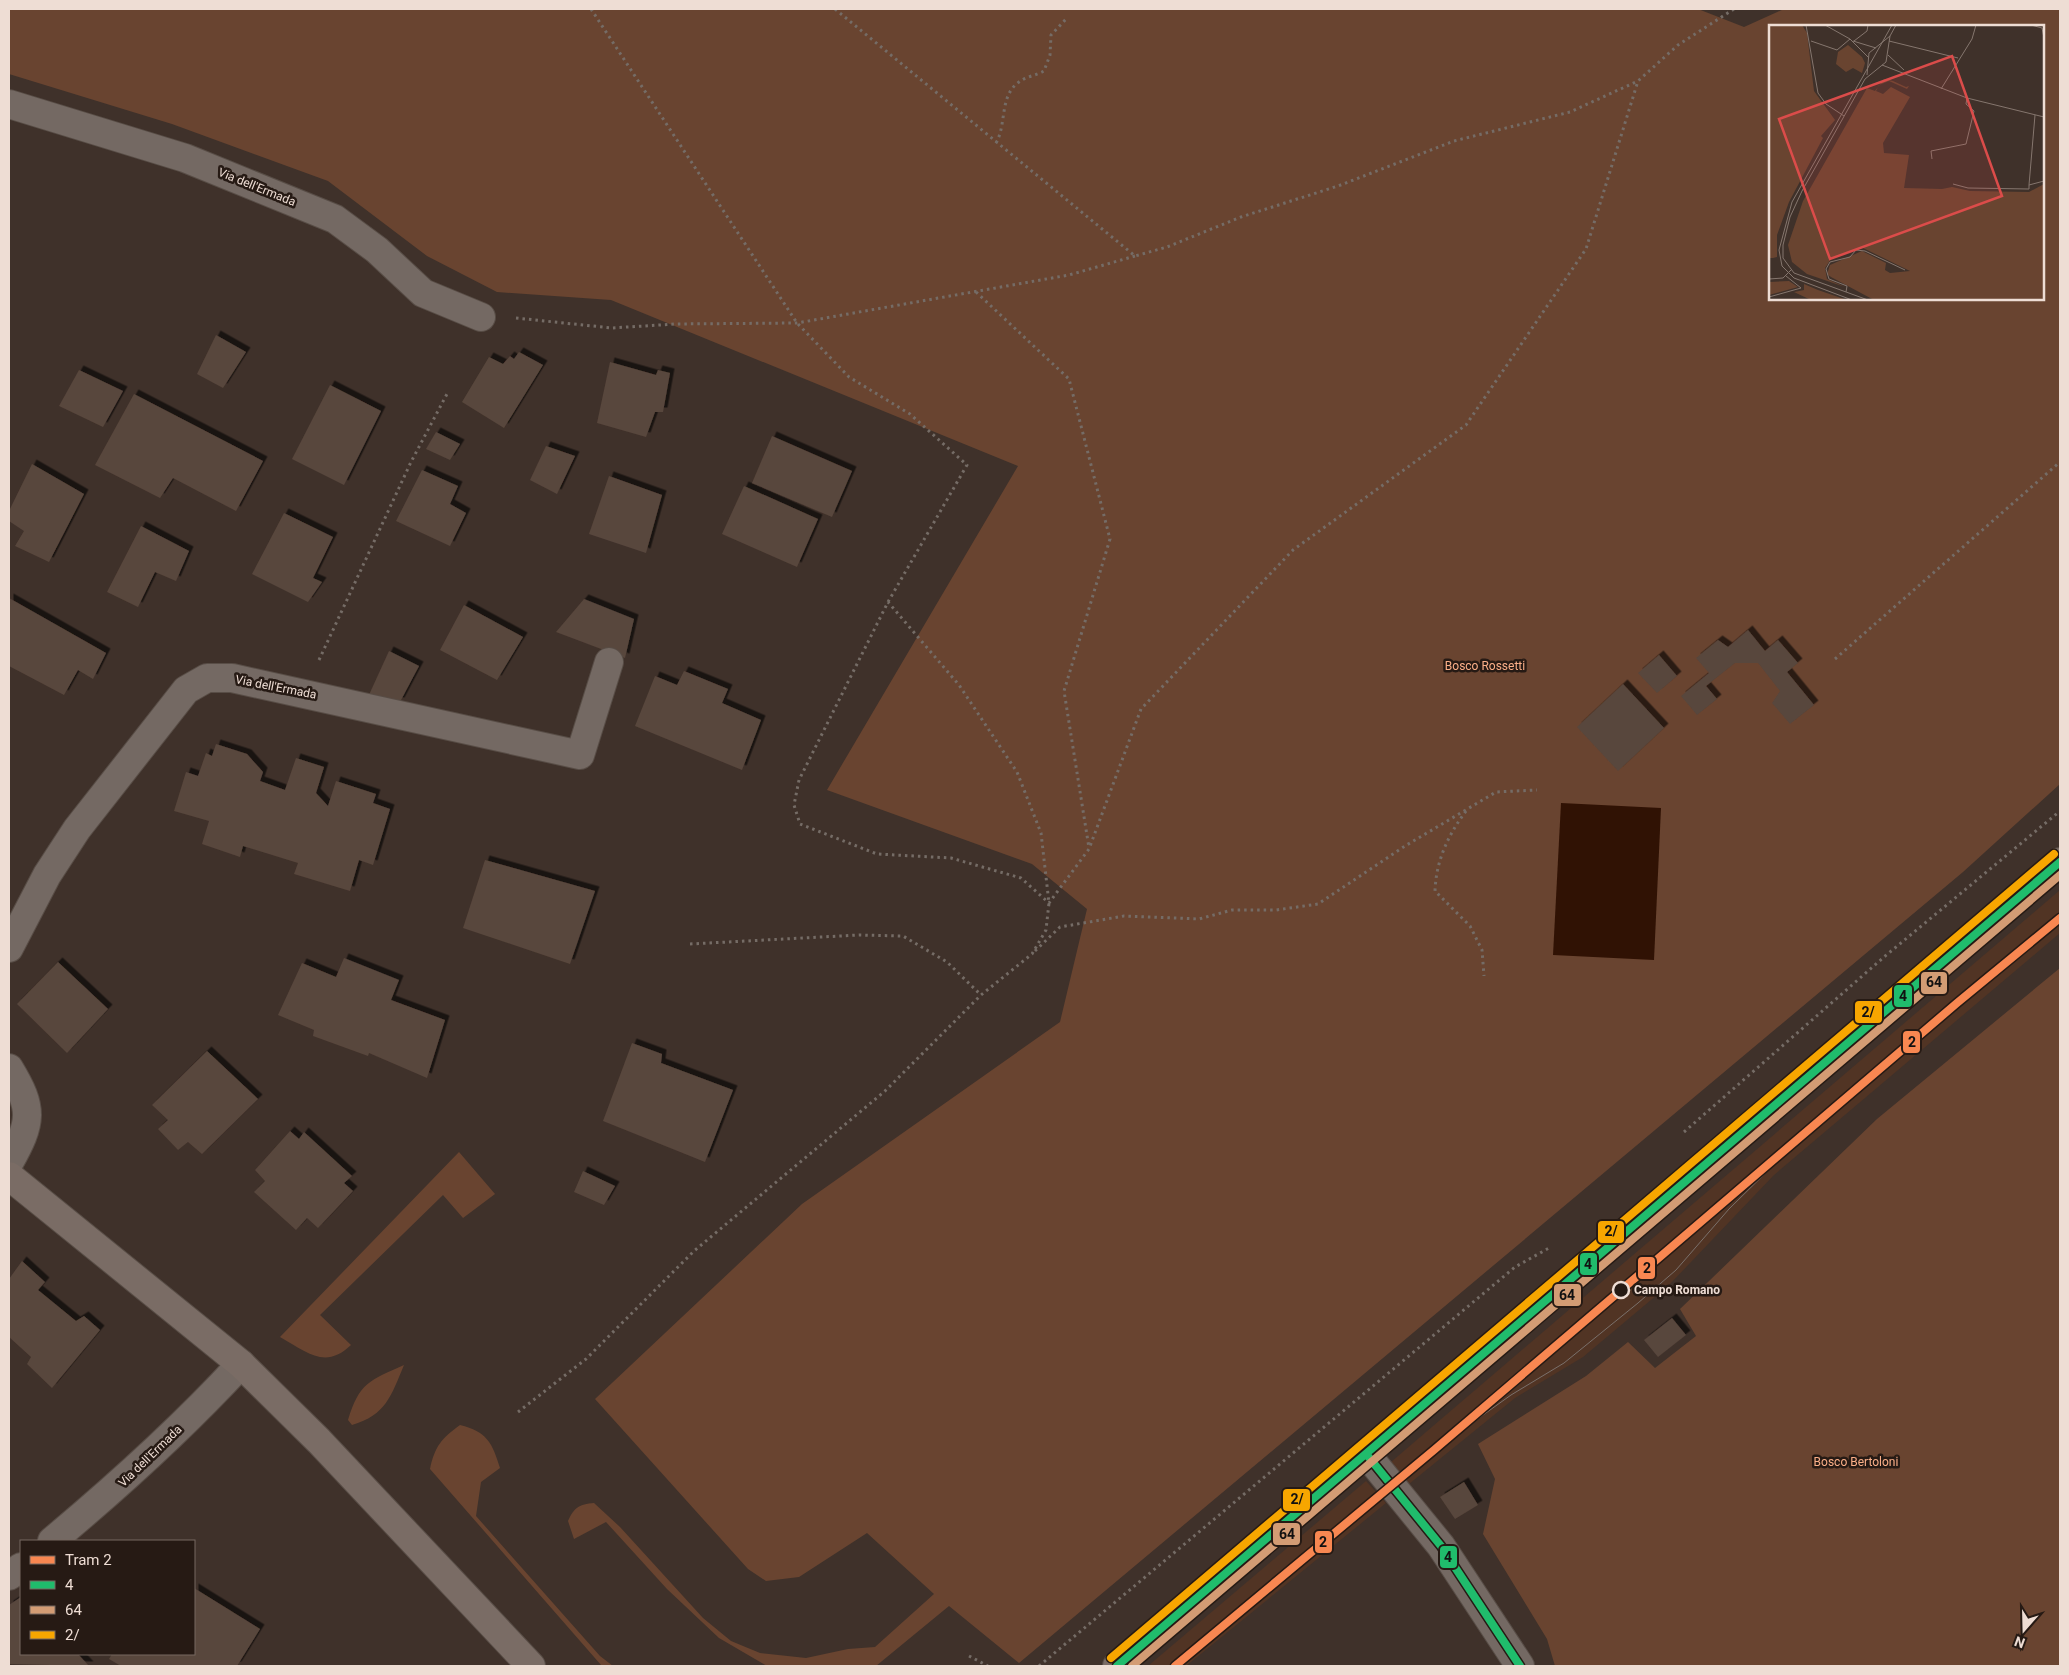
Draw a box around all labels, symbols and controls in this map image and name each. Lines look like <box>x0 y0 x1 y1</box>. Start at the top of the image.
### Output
inset map <box>1769 25 2044 300</box>
street label: Via dell'Ermada <box>216 165 298 209</box>
park label: Bosco Rossetti <box>1445 659 1525 673</box>
street label: Via dell'Ermada <box>234 672 318 702</box>
line badge: 64 <box>1920 971 1948 995</box>
text: 64 <box>1926 974 1942 990</box>
line badge: 4 <box>1893 984 1913 1008</box>
text: 4 <box>1899 988 1907 1004</box>
line badge: 2/ <box>1854 1000 1883 1024</box>
text: 2/ <box>1861 1004 1875 1020</box>
line badge: 2 <box>1902 1030 1921 1054</box>
text: 2 <box>1908 1034 1916 1050</box>
line badge: 2/ <box>1597 1220 1625 1244</box>
text: 2/ <box>1604 1223 1618 1239</box>
line badge: 4 <box>1579 1252 1598 1276</box>
text: 4 <box>1584 1256 1592 1272</box>
line badge: 2 <box>1637 1256 1656 1280</box>
text: 2 <box>1643 1260 1651 1276</box>
marker: Campo Romano <box>1612 1281 1630 1299</box>
line badge: 64 <box>1553 1283 1582 1307</box>
place label: Campo Romano <box>1634 1283 1720 1297</box>
text: 64 <box>1559 1287 1575 1303</box>
street label: Via dell'Ermada <box>116 1422 184 1490</box>
park label: Bosco Bertoloni <box>1814 1455 1898 1469</box>
line badge: 2/ <box>1282 1488 1311 1512</box>
text: 2/ <box>1290 1491 1304 1507</box>
line badge: 64 <box>1272 1522 1301 1546</box>
text: 64 <box>1279 1526 1295 1542</box>
line badge: 2 <box>1314 1530 1333 1554</box>
text: 2 <box>1319 1534 1327 1550</box>
legend <box>20 1540 195 1655</box>
line badge: 4 <box>1439 1545 1458 1569</box>
text: 4 <box>1444 1549 1452 1565</box>
text: Tram 2 <box>65 1551 112 1569</box>
text: 4 <box>65 1576 74 1594</box>
text: 64 <box>65 1601 82 1619</box>
north arrow <box>1999 1605 2049 1655</box>
text: 2/ <box>65 1626 80 1644</box>
text: N <box>2012 1633 2027 1651</box>

